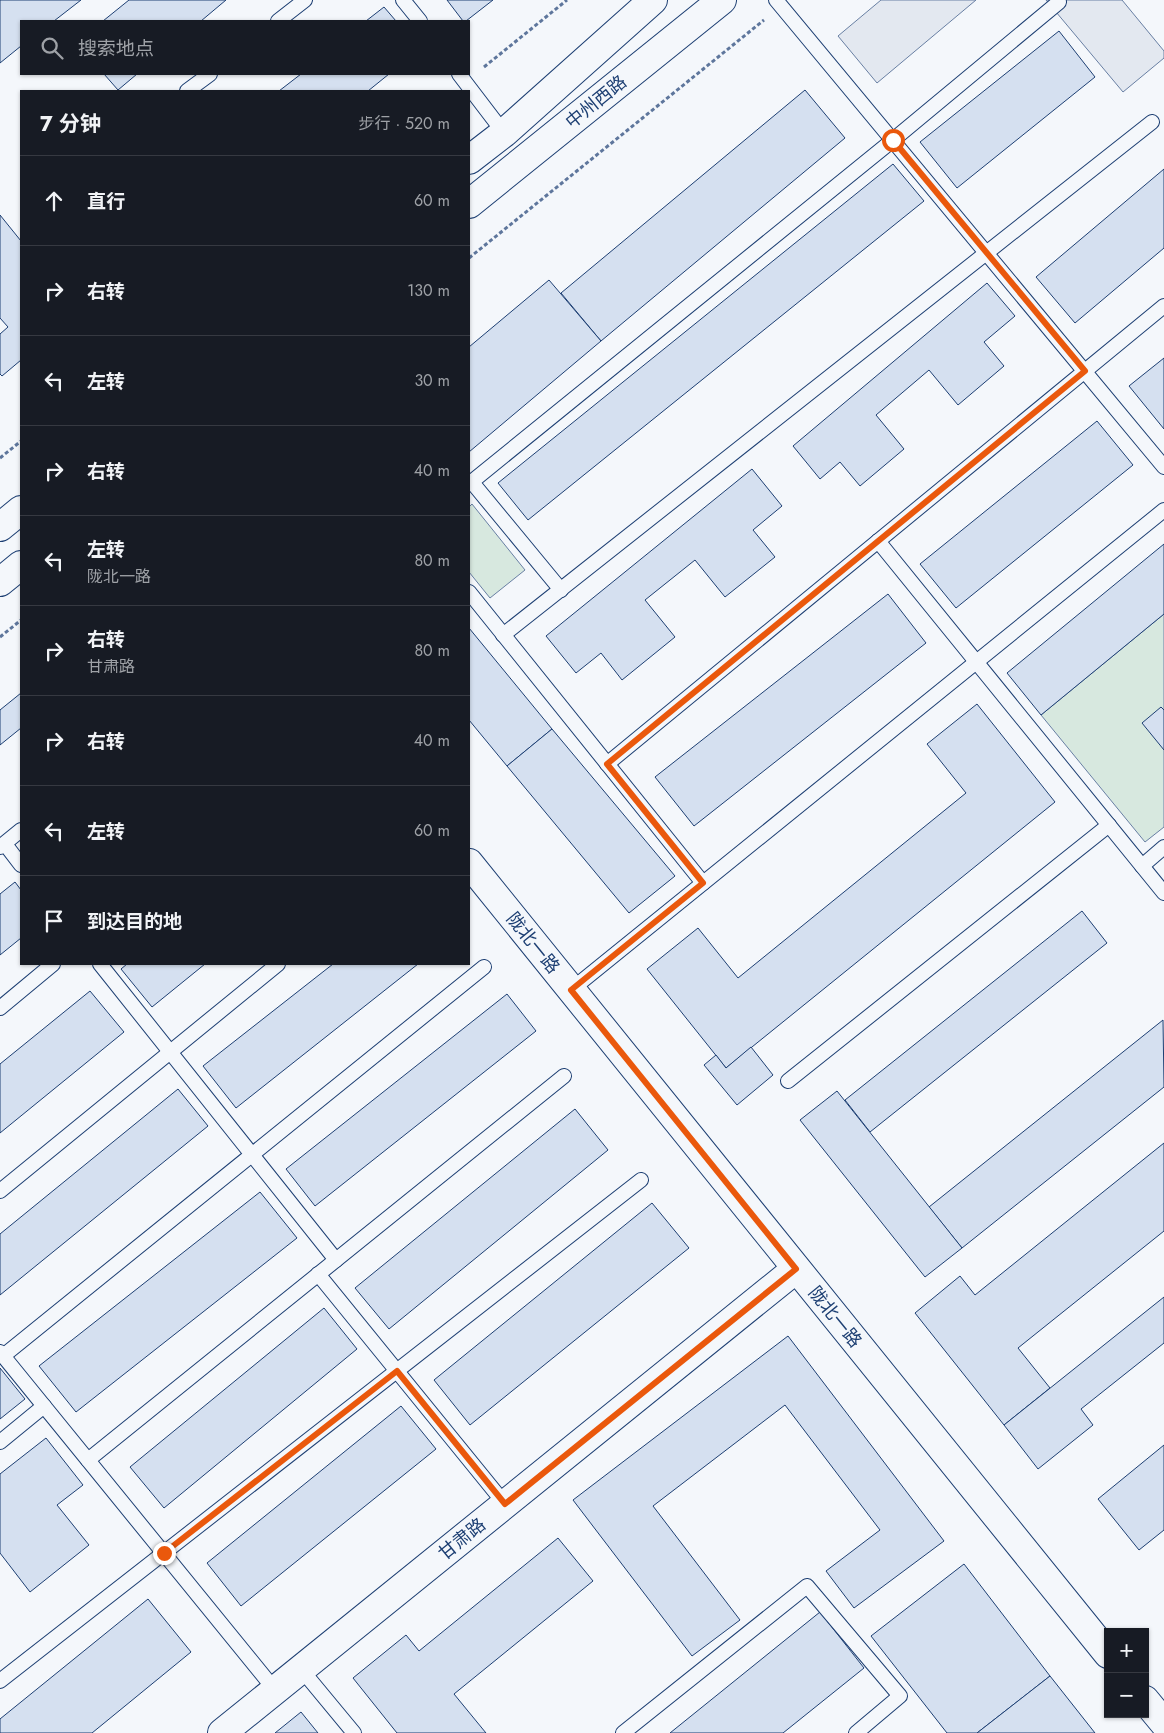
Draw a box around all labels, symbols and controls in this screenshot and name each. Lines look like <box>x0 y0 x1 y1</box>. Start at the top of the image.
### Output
search box <box>20 20 470 75</box>
icon: search <box>38 34 66 62</box>
text: 搜索地点 <box>78 35 154 62</box>
street label: 中州西路 <box>560 69 632 135</box>
text: 7 分钟 <box>40 109 101 139</box>
text: 步行 · 520 m <box>359 112 450 135</box>
route start <box>882 129 905 152</box>
icon: ahead <box>40 187 68 215</box>
text: 直行 <box>87 188 125 215</box>
text: 60 m <box>414 189 450 212</box>
icon: right <box>40 277 68 305</box>
text: 右转 <box>87 278 125 305</box>
text: 130 m <box>407 279 450 302</box>
icon: left <box>40 367 68 395</box>
text: 左转 <box>87 368 125 395</box>
text: 30 m <box>414 369 450 392</box>
icon: right <box>40 457 68 485</box>
text: 右转 <box>87 458 125 485</box>
text: 40 m <box>414 459 450 482</box>
text: 左转 <box>87 536 125 563</box>
icon: left <box>40 547 68 575</box>
text: 80 m <box>414 549 450 572</box>
text: 陇北一路 <box>87 565 151 588</box>
text: 右转 <box>87 626 125 653</box>
icon: right <box>40 637 68 665</box>
text: 80 m <box>414 639 450 662</box>
text: 甘肃路 <box>87 655 135 678</box>
icon: right <box>40 727 68 755</box>
text: 右转 <box>87 728 125 755</box>
text: 40 m <box>414 729 450 752</box>
icon: left <box>40 817 68 845</box>
text: 左转 <box>87 818 125 845</box>
text: 60 m <box>414 819 450 842</box>
icon: arrive <box>40 907 68 935</box>
street label: 陇北一路 <box>500 907 566 979</box>
text: 到达目的地 <box>87 908 182 935</box>
street label: 陇北一路 <box>802 1281 868 1353</box>
street label: 甘肃路 <box>433 1512 491 1566</box>
route end <box>153 1542 176 1565</box>
map controls <box>1104 1628 1149 1718</box>
button: + <box>1104 1628 1149 1673</box>
button: − <box>1104 1673 1149 1718</box>

